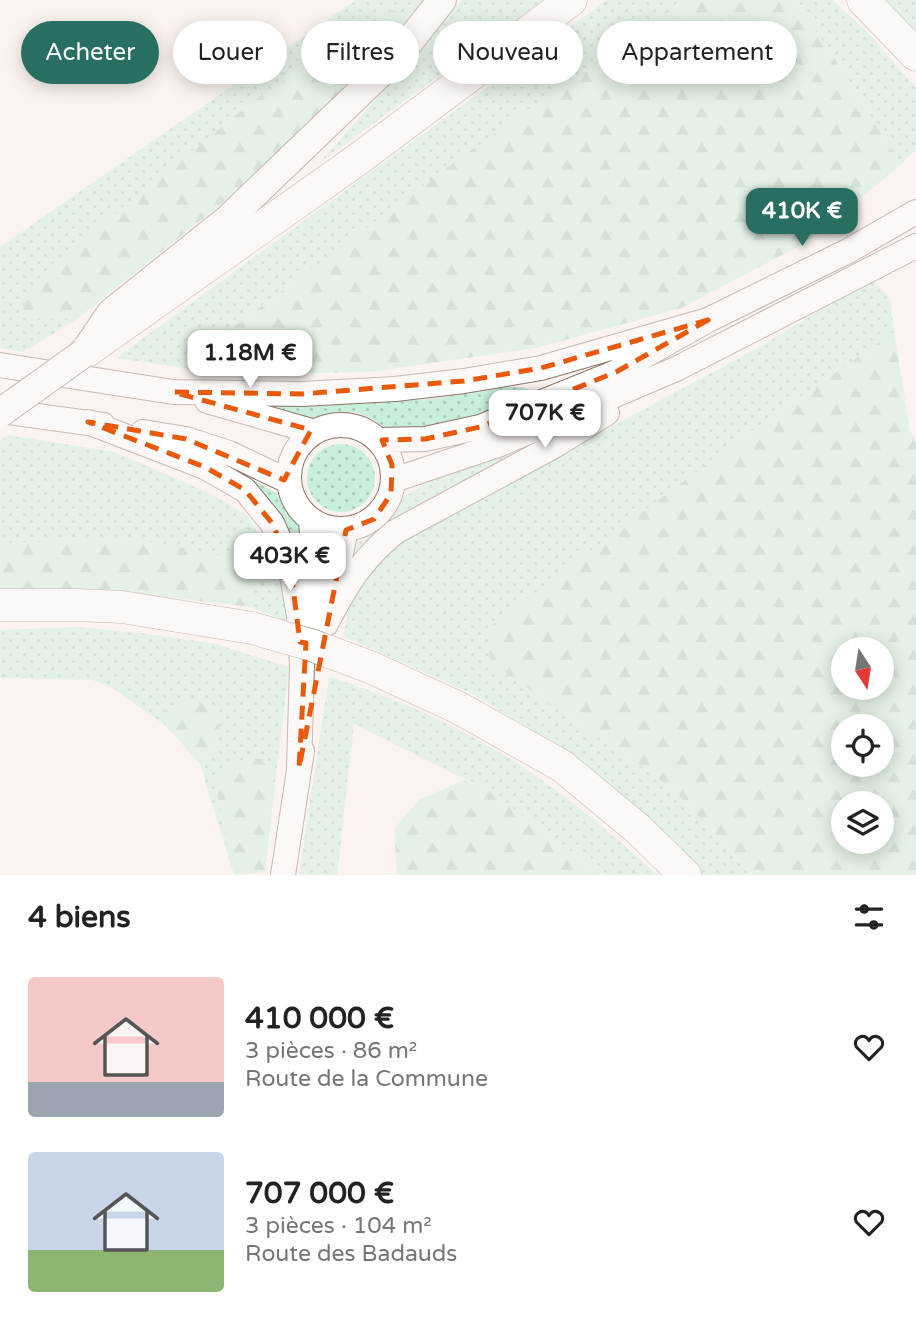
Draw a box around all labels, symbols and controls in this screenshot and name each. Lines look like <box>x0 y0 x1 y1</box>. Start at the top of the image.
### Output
chip: Acheter <box>21 21 159 84</box>
chip: Louer <box>173 21 287 84</box>
chip: Filtres <box>301 21 419 84</box>
chip: Nouveau <box>433 21 583 84</box>
chip: Appartement <box>597 21 797 84</box>
pin: 410K € <box>745 188 859 248</box>
text: 410K € <box>762 197 842 225</box>
pin: 1.18M € <box>185 330 315 390</box>
text: 1.18M € <box>203 339 297 367</box>
pin: 707K € <box>488 391 602 450</box>
text: 707K € <box>505 399 585 427</box>
pin: 403K € <box>233 534 347 593</box>
text: 403K € <box>250 542 330 570</box>
north arrow <box>831 637 894 700</box>
map controls <box>831 637 894 854</box>
button: locate <box>831 714 894 777</box>
button: layers <box>831 791 894 854</box>
icon: filters <box>850 898 888 936</box>
text: 4 biens <box>28 899 131 936</box>
text: 410 000 € <box>245 1000 394 1037</box>
icon: home <box>84 1005 168 1089</box>
icon: heart <box>850 1028 888 1066</box>
text: 3 pièces · 86 m² <box>245 1037 417 1065</box>
text: Route de la Commune <box>245 1065 488 1093</box>
text: 707 000 € <box>245 1175 394 1212</box>
icon: home <box>84 1180 168 1264</box>
icon: heart <box>850 1203 888 1241</box>
text: 3 pièces · 104 m² <box>245 1212 432 1240</box>
text: Route des Badauds <box>245 1240 457 1268</box>

